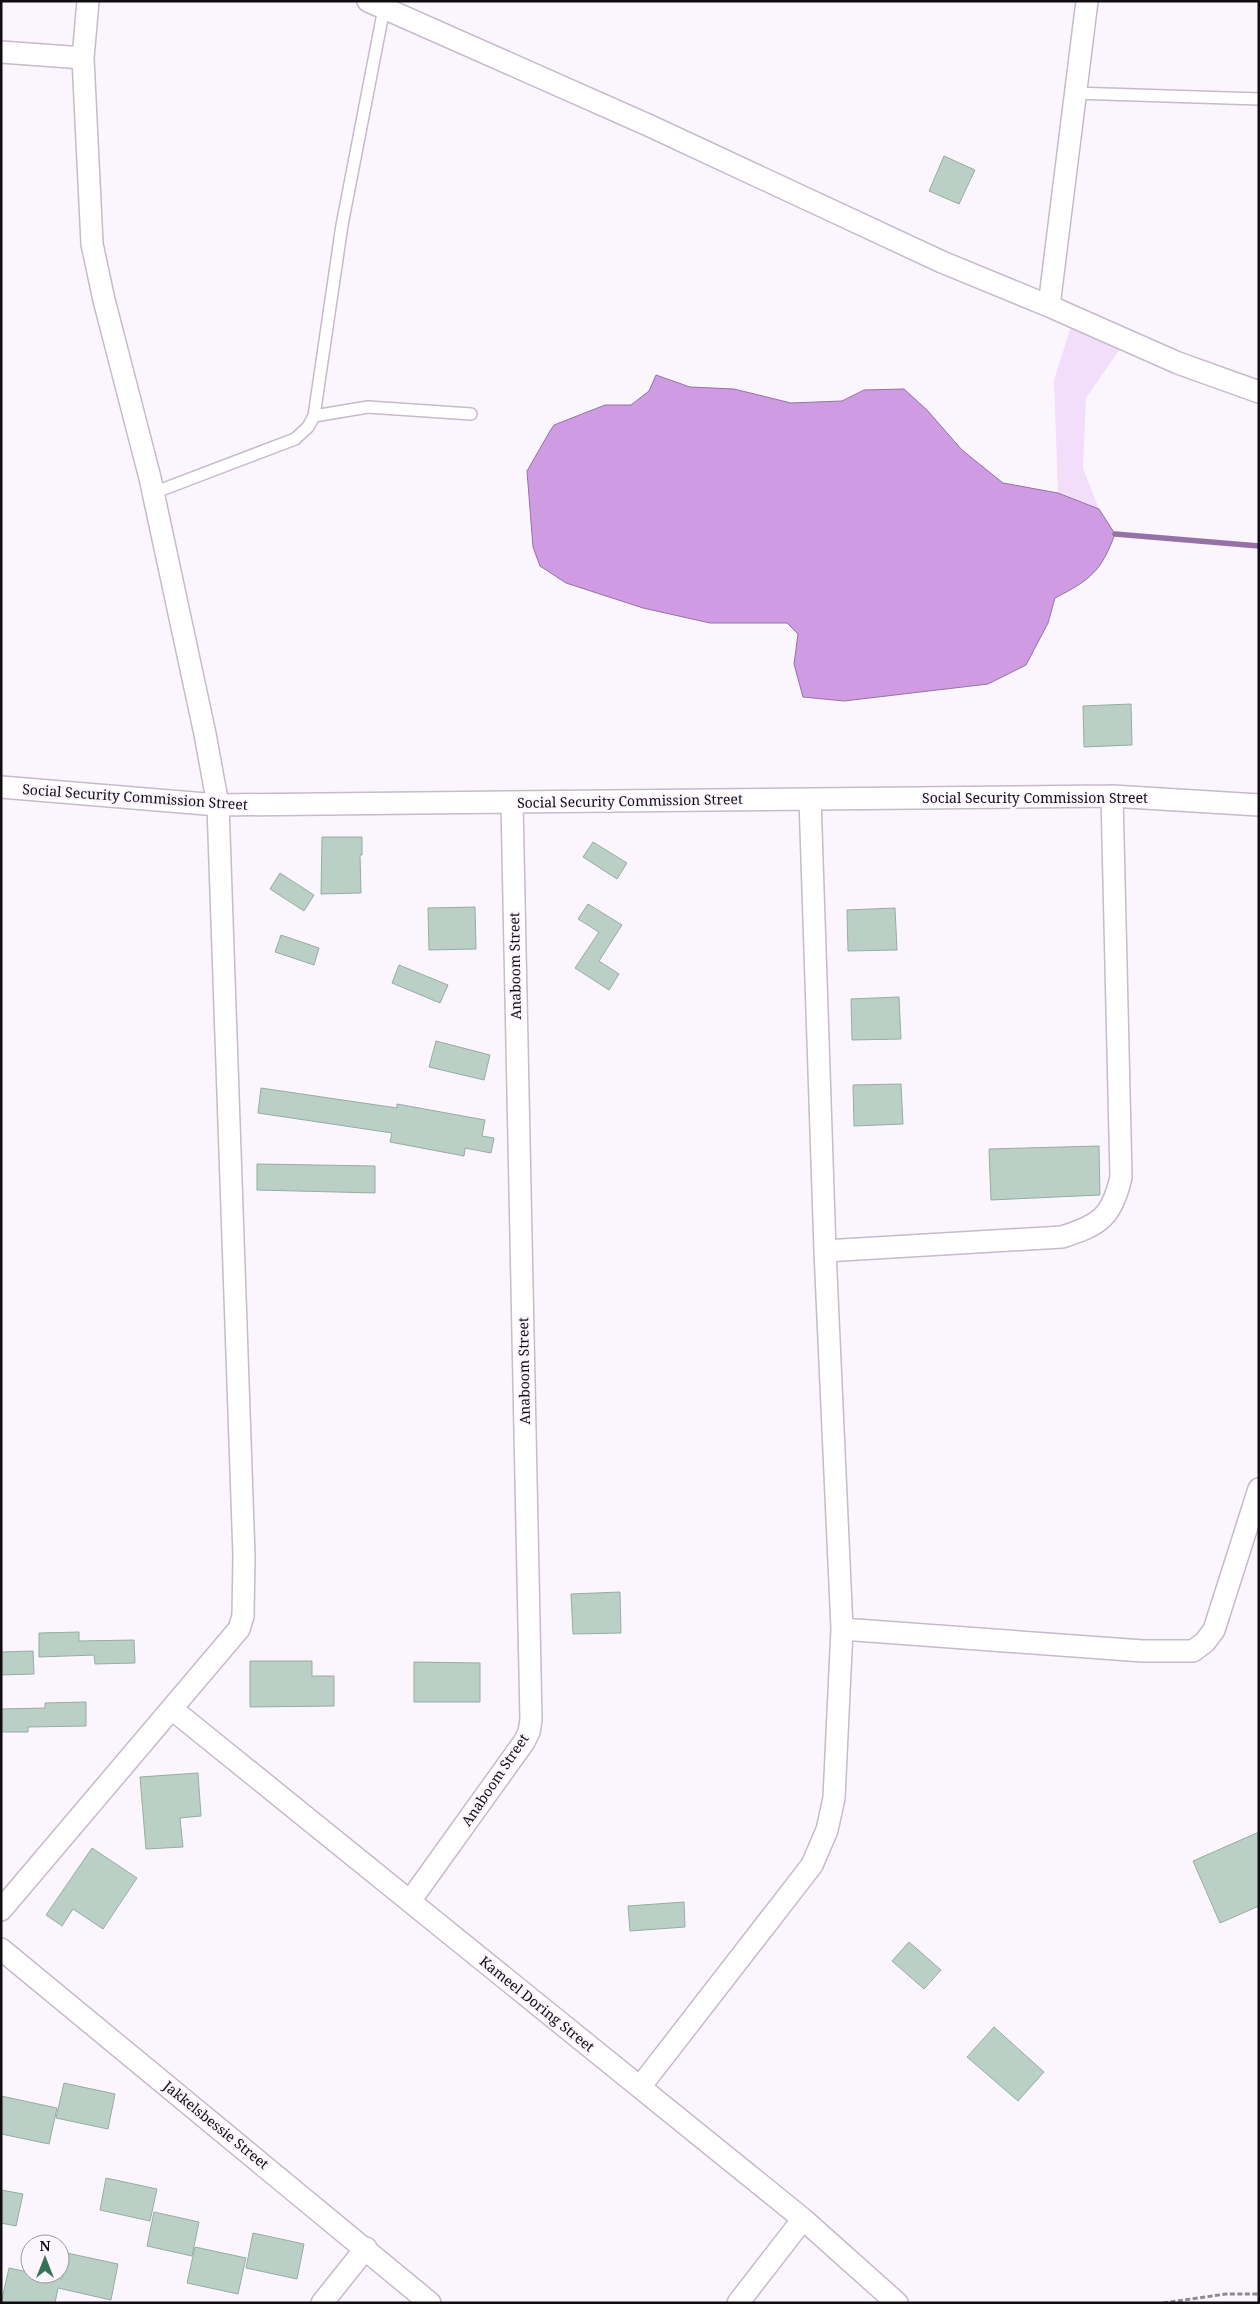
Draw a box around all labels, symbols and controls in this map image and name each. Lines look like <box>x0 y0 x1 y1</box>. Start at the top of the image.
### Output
street label: Social Security Commission Street <box>22 779 248 814</box>
street label: Social Security Commission Street <box>922 788 1148 807</box>
street label: Social Security Commission Street <box>517 789 743 812</box>
street label: Anaboom Street <box>504 912 525 1020</box>
street label: Anaboom Street <box>513 1317 534 1425</box>
street label: Anaboom Street <box>457 1730 533 1830</box>
street label: Kameel Doring Street <box>476 1951 599 2056</box>
street label: Jakkelsbessie Street <box>159 2076 273 2173</box>
north arrow <box>20 2234 70 2284</box>
text: N <box>39 2236 51 2255</box>

